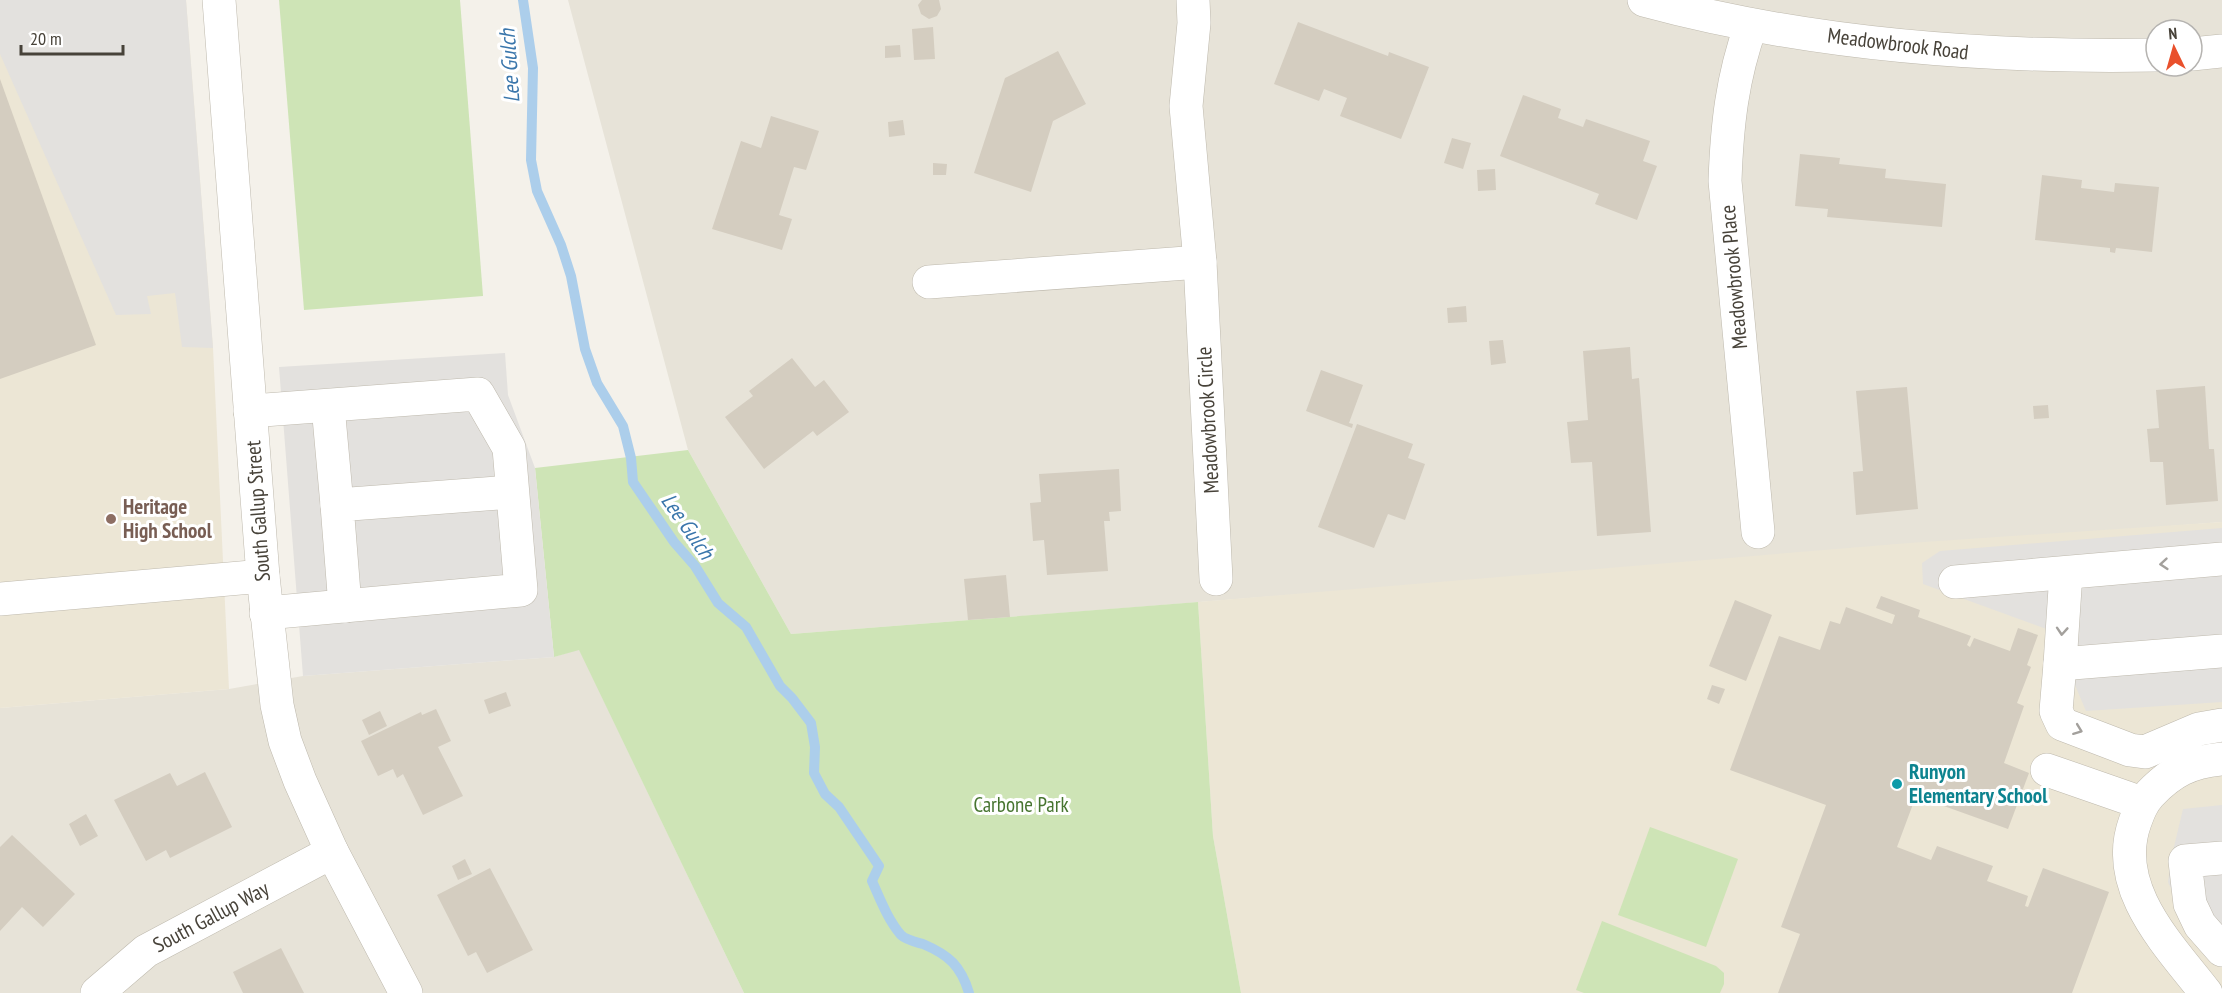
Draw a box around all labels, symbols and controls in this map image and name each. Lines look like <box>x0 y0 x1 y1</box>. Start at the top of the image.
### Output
scale bar <box>21 18 123 56</box>
north arrow <box>2144 18 2204 78</box>
street label: Meadowbrook Road <box>1826 21 1970 66</box>
text: N <box>2168 23 2178 43</box>
text: 20 m <box>30 27 62 50</box>
water label: Lee Gulch <box>492 27 526 104</box>
street label: Meadowbrook Place <box>1714 204 1753 350</box>
street label: Meadowbrook Circle <box>1190 346 1225 494</box>
street label: South Gallup Street <box>239 439 276 582</box>
water label: Lee Gulch <box>655 488 721 565</box>
place label: Heritage High School <box>123 493 213 544</box>
marker: Heritage High School <box>104 512 118 526</box>
one-way arrow <box>2159 557 2168 570</box>
one-way arrow <box>2056 626 2069 635</box>
one-way arrow <box>2072 723 2083 735</box>
place label: Runyon Elementary School <box>1909 758 2048 809</box>
marker: Runyon Elementary School <box>1890 777 1904 791</box>
park label: Carbone Park <box>973 791 1069 818</box>
street label: South Gallup Way <box>148 875 273 958</box>

